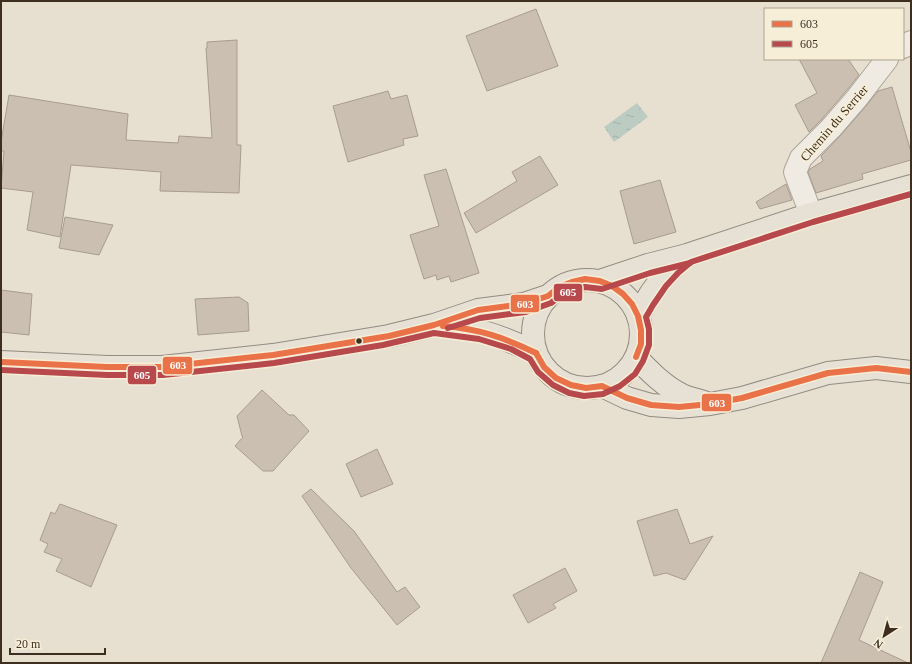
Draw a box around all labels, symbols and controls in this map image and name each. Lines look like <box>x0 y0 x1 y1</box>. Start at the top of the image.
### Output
legend <box>764 8 904 60</box>
text: 603 <box>800 17 818 31</box>
text: 605 <box>800 37 818 51</box>
street label: Chemin du Serrier <box>797 81 872 164</box>
line badge: 605 <box>553 283 583 302</box>
text: 605 <box>560 286 577 298</box>
line badge: 603 <box>510 294 540 313</box>
text: 603 <box>517 298 534 310</box>
unlabelled marker <box>354 336 364 346</box>
line badge: 603 <box>162 356 193 375</box>
text: 603 <box>170 359 187 371</box>
line badge: 605 <box>127 365 157 385</box>
text: 605 <box>134 369 151 381</box>
line badge: 603 <box>701 393 732 412</box>
text: 603 <box>709 397 726 409</box>
north arrow <box>864 616 904 656</box>
scale bar <box>10 630 105 656</box>
text: 20 m <box>16 637 41 651</box>
text: N <box>871 637 885 651</box>

